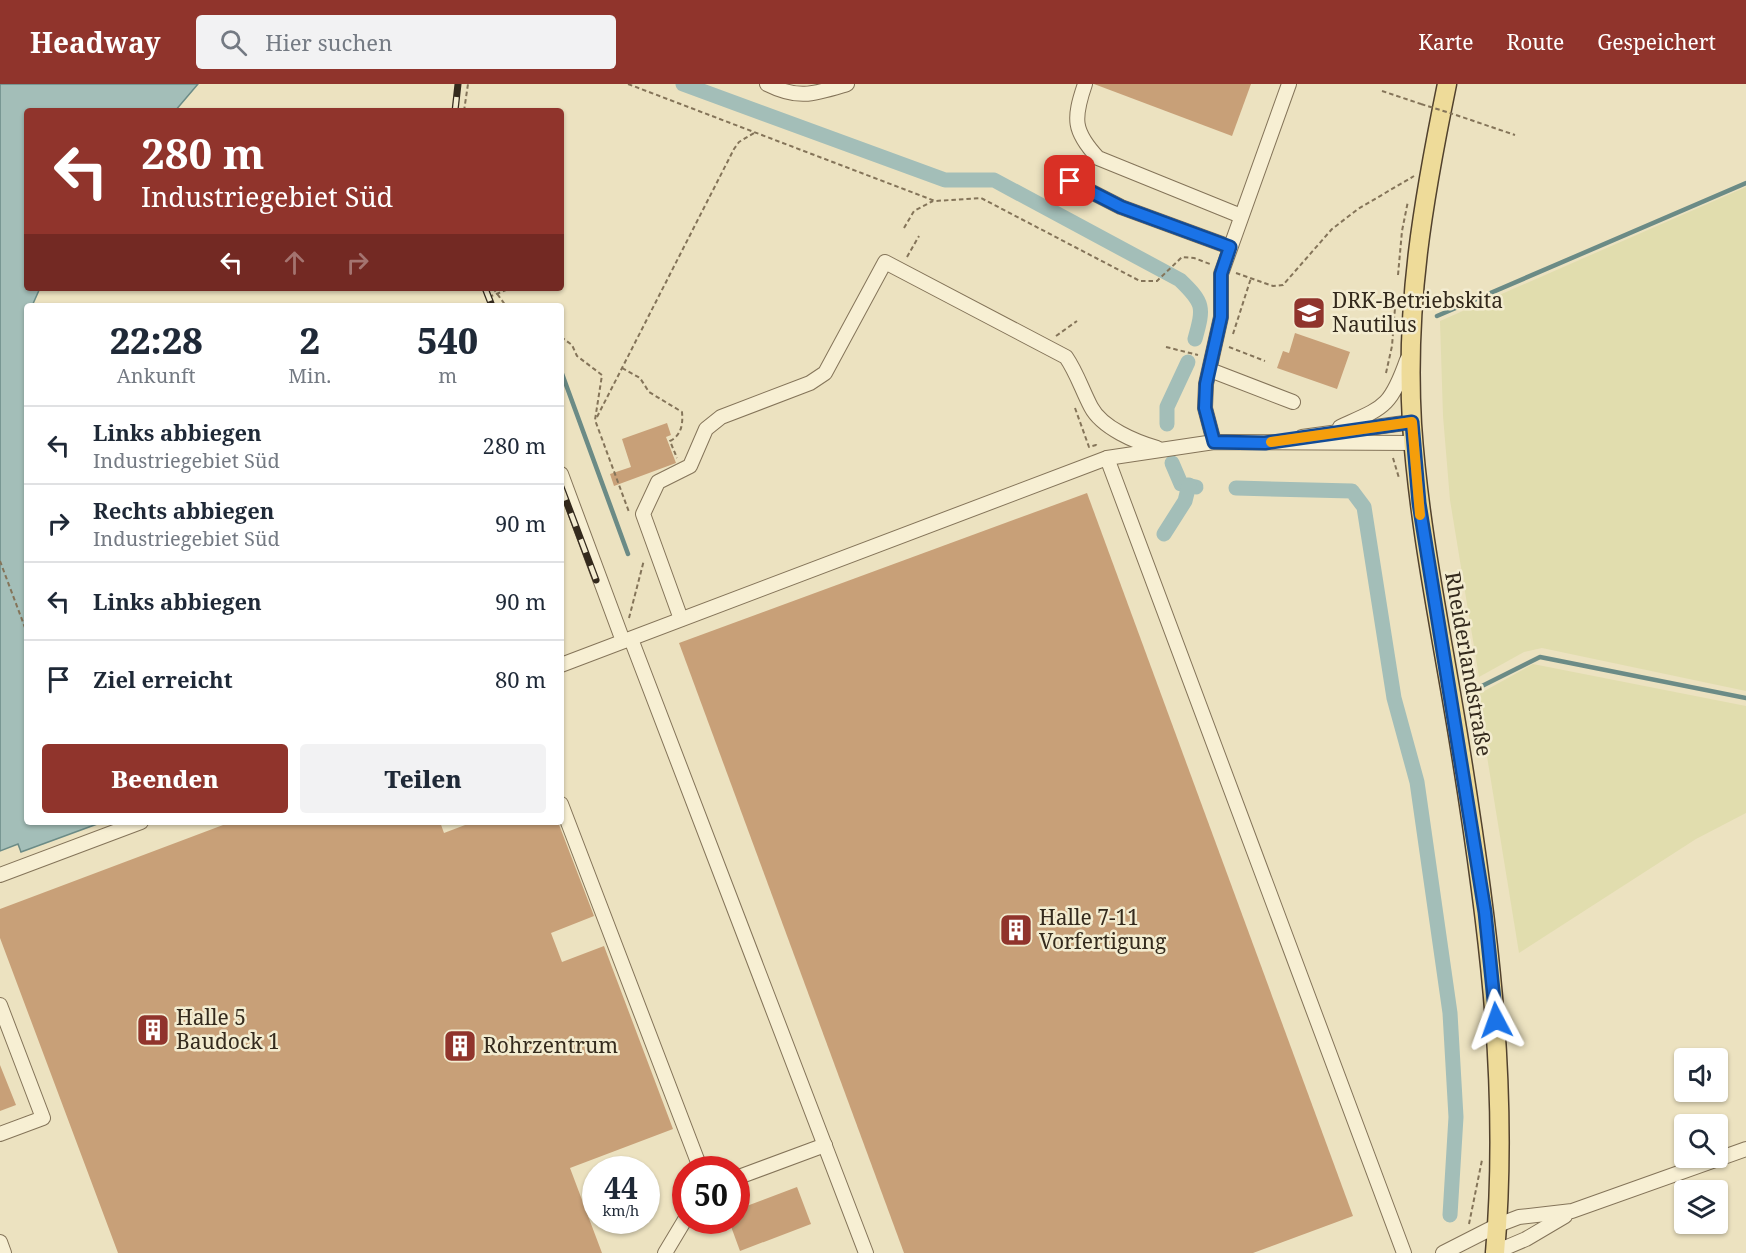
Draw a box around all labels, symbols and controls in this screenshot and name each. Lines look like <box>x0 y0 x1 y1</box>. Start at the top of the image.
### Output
search box <box>196 15 616 69</box>
text: Headway <box>30 23 160 61</box>
icon: search <box>217 26 250 59</box>
text: Hier suchen <box>265 27 392 57</box>
text: Karte <box>1418 28 1473 56</box>
text: Route <box>1506 28 1564 56</box>
text: Gespeichert <box>1597 28 1716 56</box>
text: 280 m <box>141 124 265 181</box>
icon: left <box>42 132 120 210</box>
pin <box>1044 155 1095 206</box>
icon: arrive <box>1053 164 1086 197</box>
text: Industriegebiet Süd <box>141 178 393 215</box>
icon: left <box>215 246 248 279</box>
icon: ahead <box>278 246 311 279</box>
icon: right <box>341 246 374 279</box>
place label: DRK-Betriebskita Nautilus <box>1332 286 1503 338</box>
school or university icon: DRK-Betriebskita Nautilus <box>1291 295 1327 331</box>
text: 22:28 <box>110 316 203 365</box>
text: 2 <box>300 316 320 365</box>
text: 540 <box>417 316 478 365</box>
text: Ankunft <box>117 362 196 389</box>
text: Min. <box>288 362 331 389</box>
text: m <box>438 362 457 389</box>
text: Links abbiegen <box>93 417 262 447</box>
icon: left <box>42 429 75 462</box>
text: 280 m <box>483 430 546 460</box>
text: Industriegebiet Süd <box>93 447 280 474</box>
text: Rechts abbiegen <box>93 495 274 525</box>
icon: right <box>42 507 75 540</box>
text: 90 m <box>495 508 546 538</box>
text: Industriegebiet Süd <box>93 525 280 552</box>
street label: Rheiderlandstraße <box>1439 569 1499 758</box>
icon: left <box>42 585 75 618</box>
text: Links abbiegen <box>93 586 262 616</box>
text: 90 m <box>495 586 546 616</box>
icon: arrive <box>42 663 75 696</box>
text: Ziel erreicht <box>93 664 233 694</box>
text: 80 m <box>495 664 546 694</box>
button: Beenden <box>42 744 288 813</box>
button: Teilen <box>300 744 546 813</box>
place label: Halle 7-11 Vorfertigung <box>1039 903 1167 955</box>
building icon: Halle 7-11 Vorfertigung <box>998 912 1034 948</box>
position arrow <box>1464 988 1528 1052</box>
place label: Halle 5 Baudock 1 <box>176 1003 280 1055</box>
building icon: Halle 5 Baudock 1 <box>135 1012 171 1048</box>
building icon: Rohrzentrum <box>442 1028 478 1064</box>
place label: Rohrzentrum <box>483 1031 618 1059</box>
map controls <box>1674 1048 1728 1234</box>
button: sound <box>1674 1048 1728 1102</box>
button: search <box>1674 1114 1728 1168</box>
speed limit sign: 50 <box>672 1156 750 1234</box>
text: 44 <box>604 1167 638 1208</box>
button: layers <box>1674 1180 1728 1234</box>
text: km/h <box>603 1200 639 1220</box>

